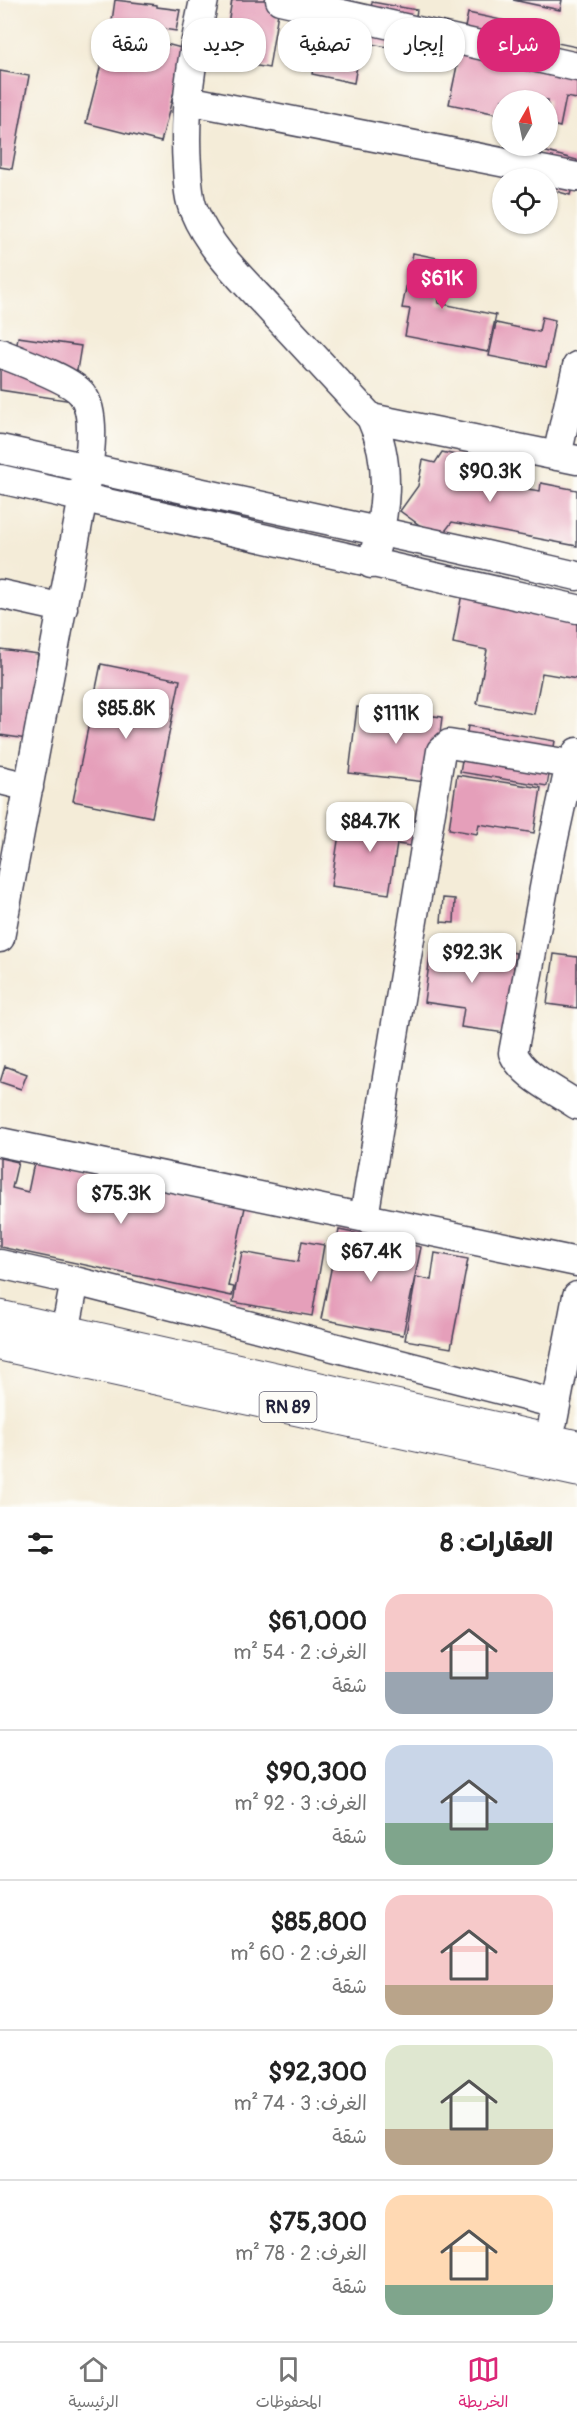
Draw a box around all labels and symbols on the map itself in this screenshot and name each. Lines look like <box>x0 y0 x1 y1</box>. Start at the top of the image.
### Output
north arrow <box>492 90 558 156</box>
pin: $61K <box>406 259 478 310</box>
pin: $90.3K <box>441 452 539 503</box>
pin: $85.8K <box>77 689 175 740</box>
pin: $111K <box>354 694 438 745</box>
pin: $84.7K <box>321 802 419 853</box>
pin: $92.3K <box>423 933 521 984</box>
pin: $75.3K <box>72 1174 170 1225</box>
pin: $67.4K <box>322 1232 420 1283</box>
road number: RN 89 <box>260 1392 316 1422</box>

